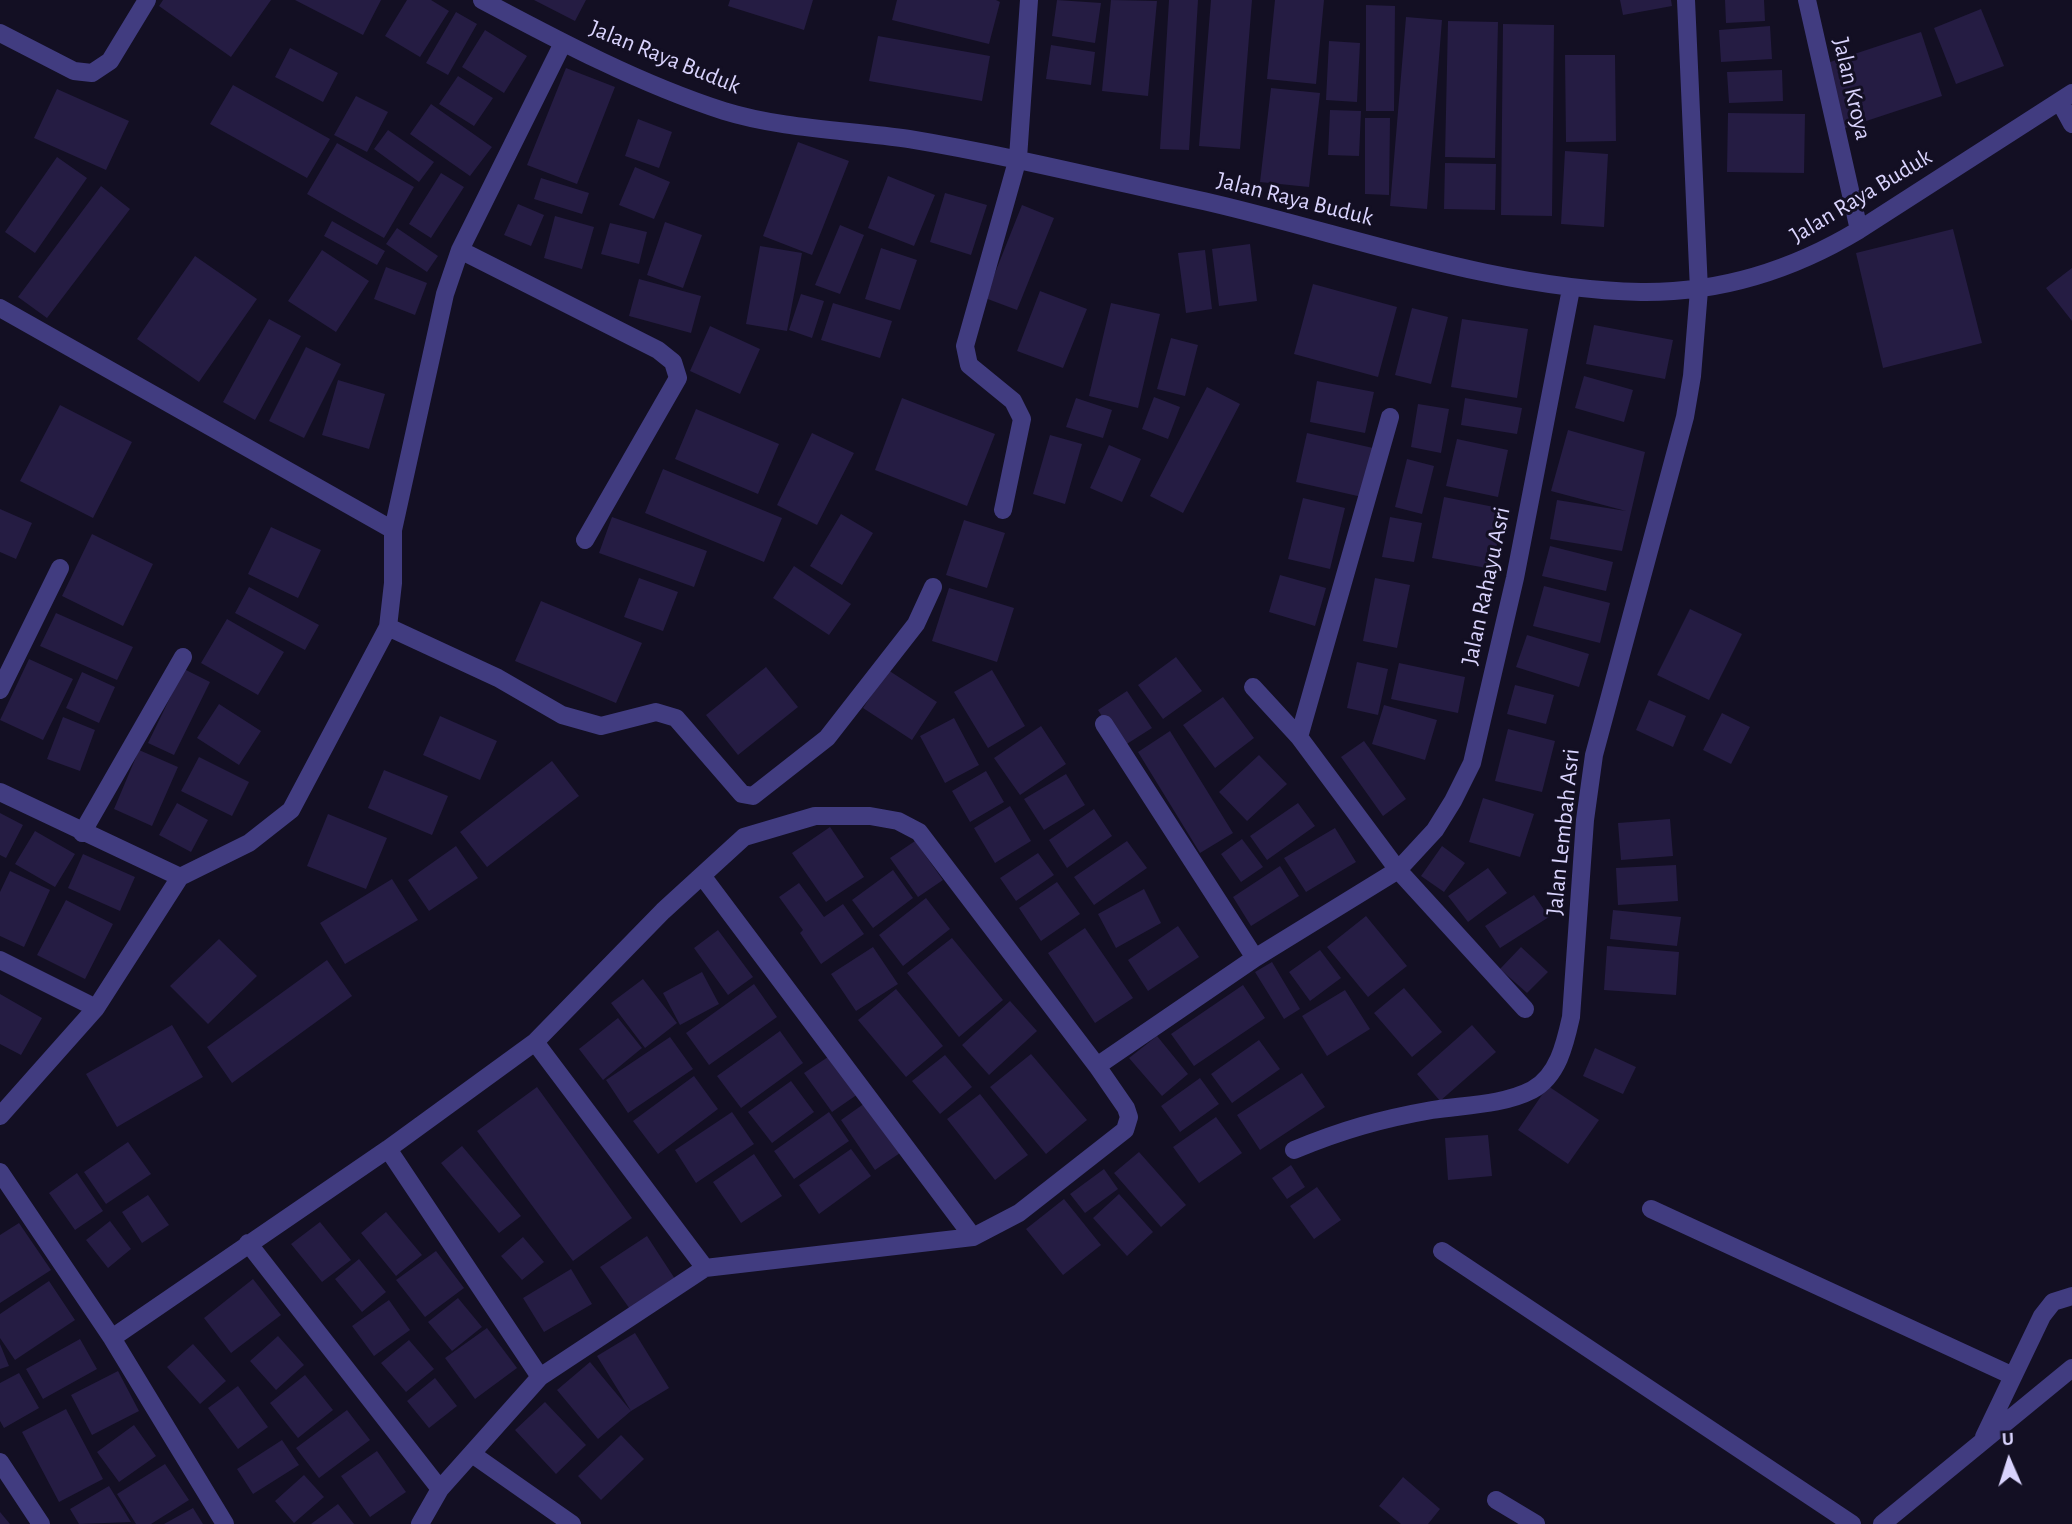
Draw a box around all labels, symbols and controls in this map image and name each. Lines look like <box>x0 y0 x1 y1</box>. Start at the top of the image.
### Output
street label: Jalan Raya Buduk <box>585 14 745 100</box>
street label: Jalan Kroya <box>1826 35 1878 143</box>
street label: Jalan Raya Buduk <box>1785 142 1937 250</box>
street label: Jalan Raya Buduk <box>1214 166 1376 232</box>
street label: Jalan Rahayu Asri <box>1455 504 1517 668</box>
street label: Jalan Lembah Asri <box>1540 747 1586 917</box>
north arrow <box>1974 1426 2044 1496</box>
text: U <box>2001 1430 2014 1449</box>

